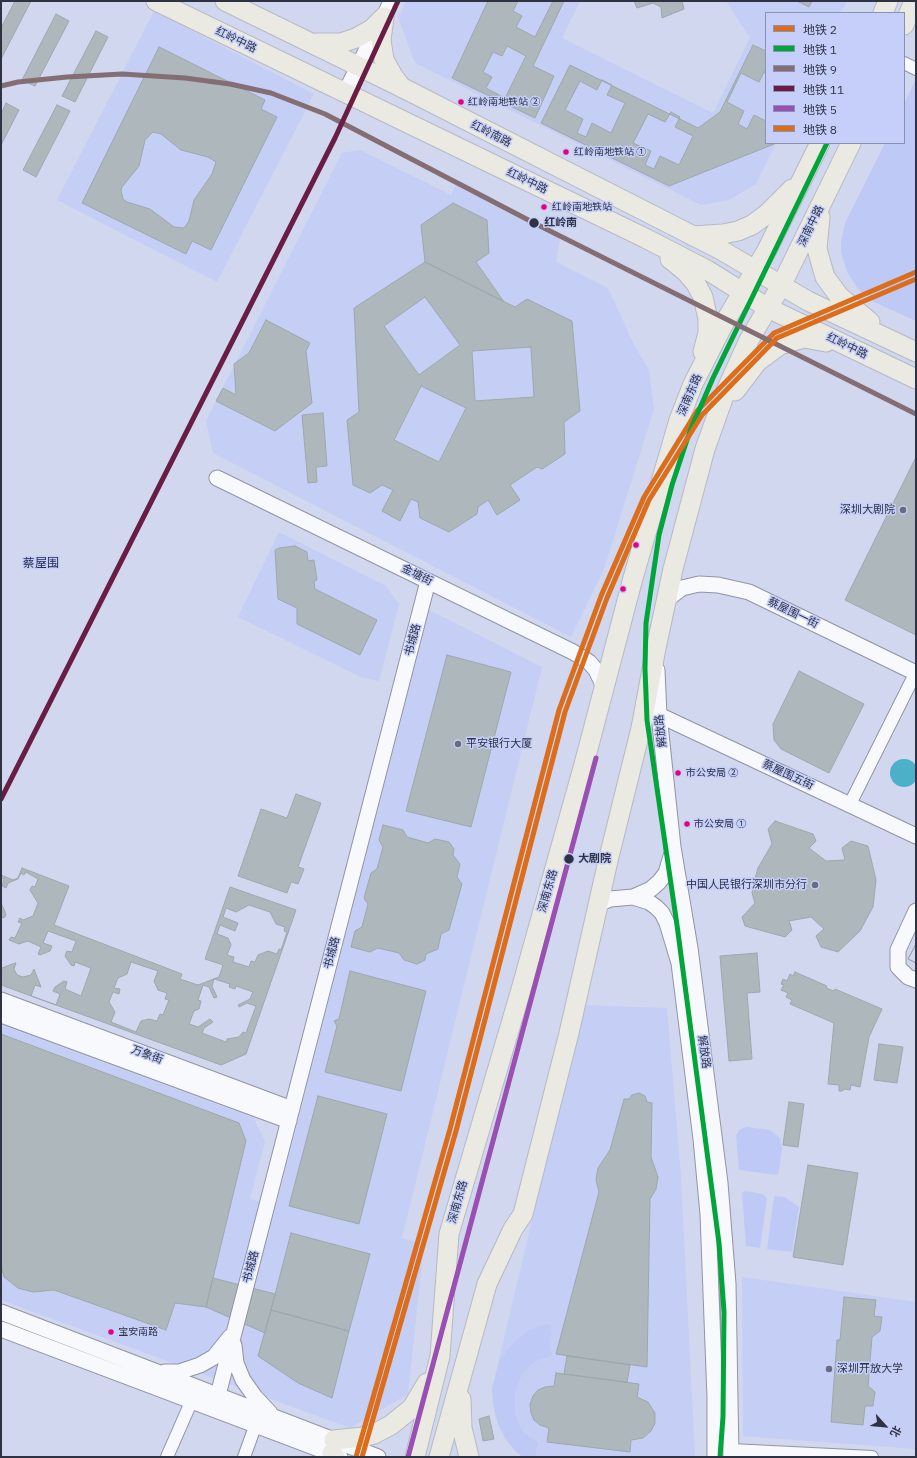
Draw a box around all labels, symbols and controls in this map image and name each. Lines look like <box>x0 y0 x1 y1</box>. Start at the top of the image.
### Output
legend <box>765 12 905 144</box>
text: 地铁 2 <box>803 22 837 37</box>
street label: 红岭中路 <box>213 24 259 56</box>
text: 地铁 1 <box>803 42 837 57</box>
text: 地铁 9 <box>803 62 837 77</box>
text: 地铁 11 <box>803 82 844 97</box>
place label: 红岭南地铁站 ② <box>468 96 540 108</box>
marker: 红岭南地铁站 ② <box>456 97 466 107</box>
text: 地铁 5 <box>803 102 837 117</box>
street label: 红岭南路 <box>468 118 514 150</box>
text: 地铁 8 <box>803 122 837 137</box>
place label: 红岭南地铁站 ① <box>574 146 646 158</box>
marker: 红岭南地铁站 ① <box>561 147 571 157</box>
street label: 红岭中路 <box>504 165 550 197</box>
place label: 红岭南地铁站 <box>552 201 612 213</box>
marker: 红岭南地铁站 <box>539 202 549 212</box>
street label: 深南中路 <box>795 203 827 249</box>
marker: 红岭南 <box>527 216 541 230</box>
place label: 红岭南 <box>544 216 577 230</box>
street label: 红岭中路 <box>824 330 870 362</box>
street label: 深南东路 <box>675 372 705 418</box>
place label: 深圳大剧院 <box>840 503 895 517</box>
marker: 深圳大剧院 <box>898 505 908 515</box>
unlabelled marker <box>631 540 641 550</box>
district label: 蔡屋围 <box>23 557 59 571</box>
street label: 金塘街 <box>399 562 435 588</box>
unlabelled marker <box>618 584 628 594</box>
street label: 蔡屋围一街 <box>765 595 821 631</box>
street label: 书城路 <box>403 622 423 658</box>
street label: 解放路 <box>653 714 669 748</box>
place label: 平安银行大厦 <box>466 737 532 751</box>
marker: 平安银行大厦 <box>453 739 463 749</box>
street label: 蔡屋围五街 <box>760 757 816 793</box>
place label: 市公安局 ② <box>686 767 738 779</box>
marker: 市公安局 ② <box>673 768 683 778</box>
place label: 市公安局 ① <box>694 818 746 830</box>
marker: 市公安局 ① <box>682 819 692 829</box>
marker: 大剧院 <box>562 852 576 866</box>
place label: 大剧院 <box>578 852 611 866</box>
street label: 深南东路 <box>536 868 560 914</box>
place label: 中国人民银行深圳市分行 <box>686 878 807 892</box>
marker: 中国人民银行深圳市分行 <box>810 880 820 890</box>
street label: 书城路 <box>322 935 342 971</box>
street label: 解放路 <box>695 1035 713 1069</box>
street label: 万象街 <box>129 1043 165 1067</box>
street label: 深南东路 <box>446 1179 470 1225</box>
street label: 书城路 <box>241 1249 261 1285</box>
place label: 宝安南路 <box>118 1326 158 1338</box>
marker: 宝安南路 <box>106 1327 116 1337</box>
place label: 深圳开放大学 <box>837 1362 903 1376</box>
marker: 深圳开放大学 <box>824 1364 834 1374</box>
north arrow <box>865 1406 905 1446</box>
text: 北 <box>887 1423 904 1440</box>

